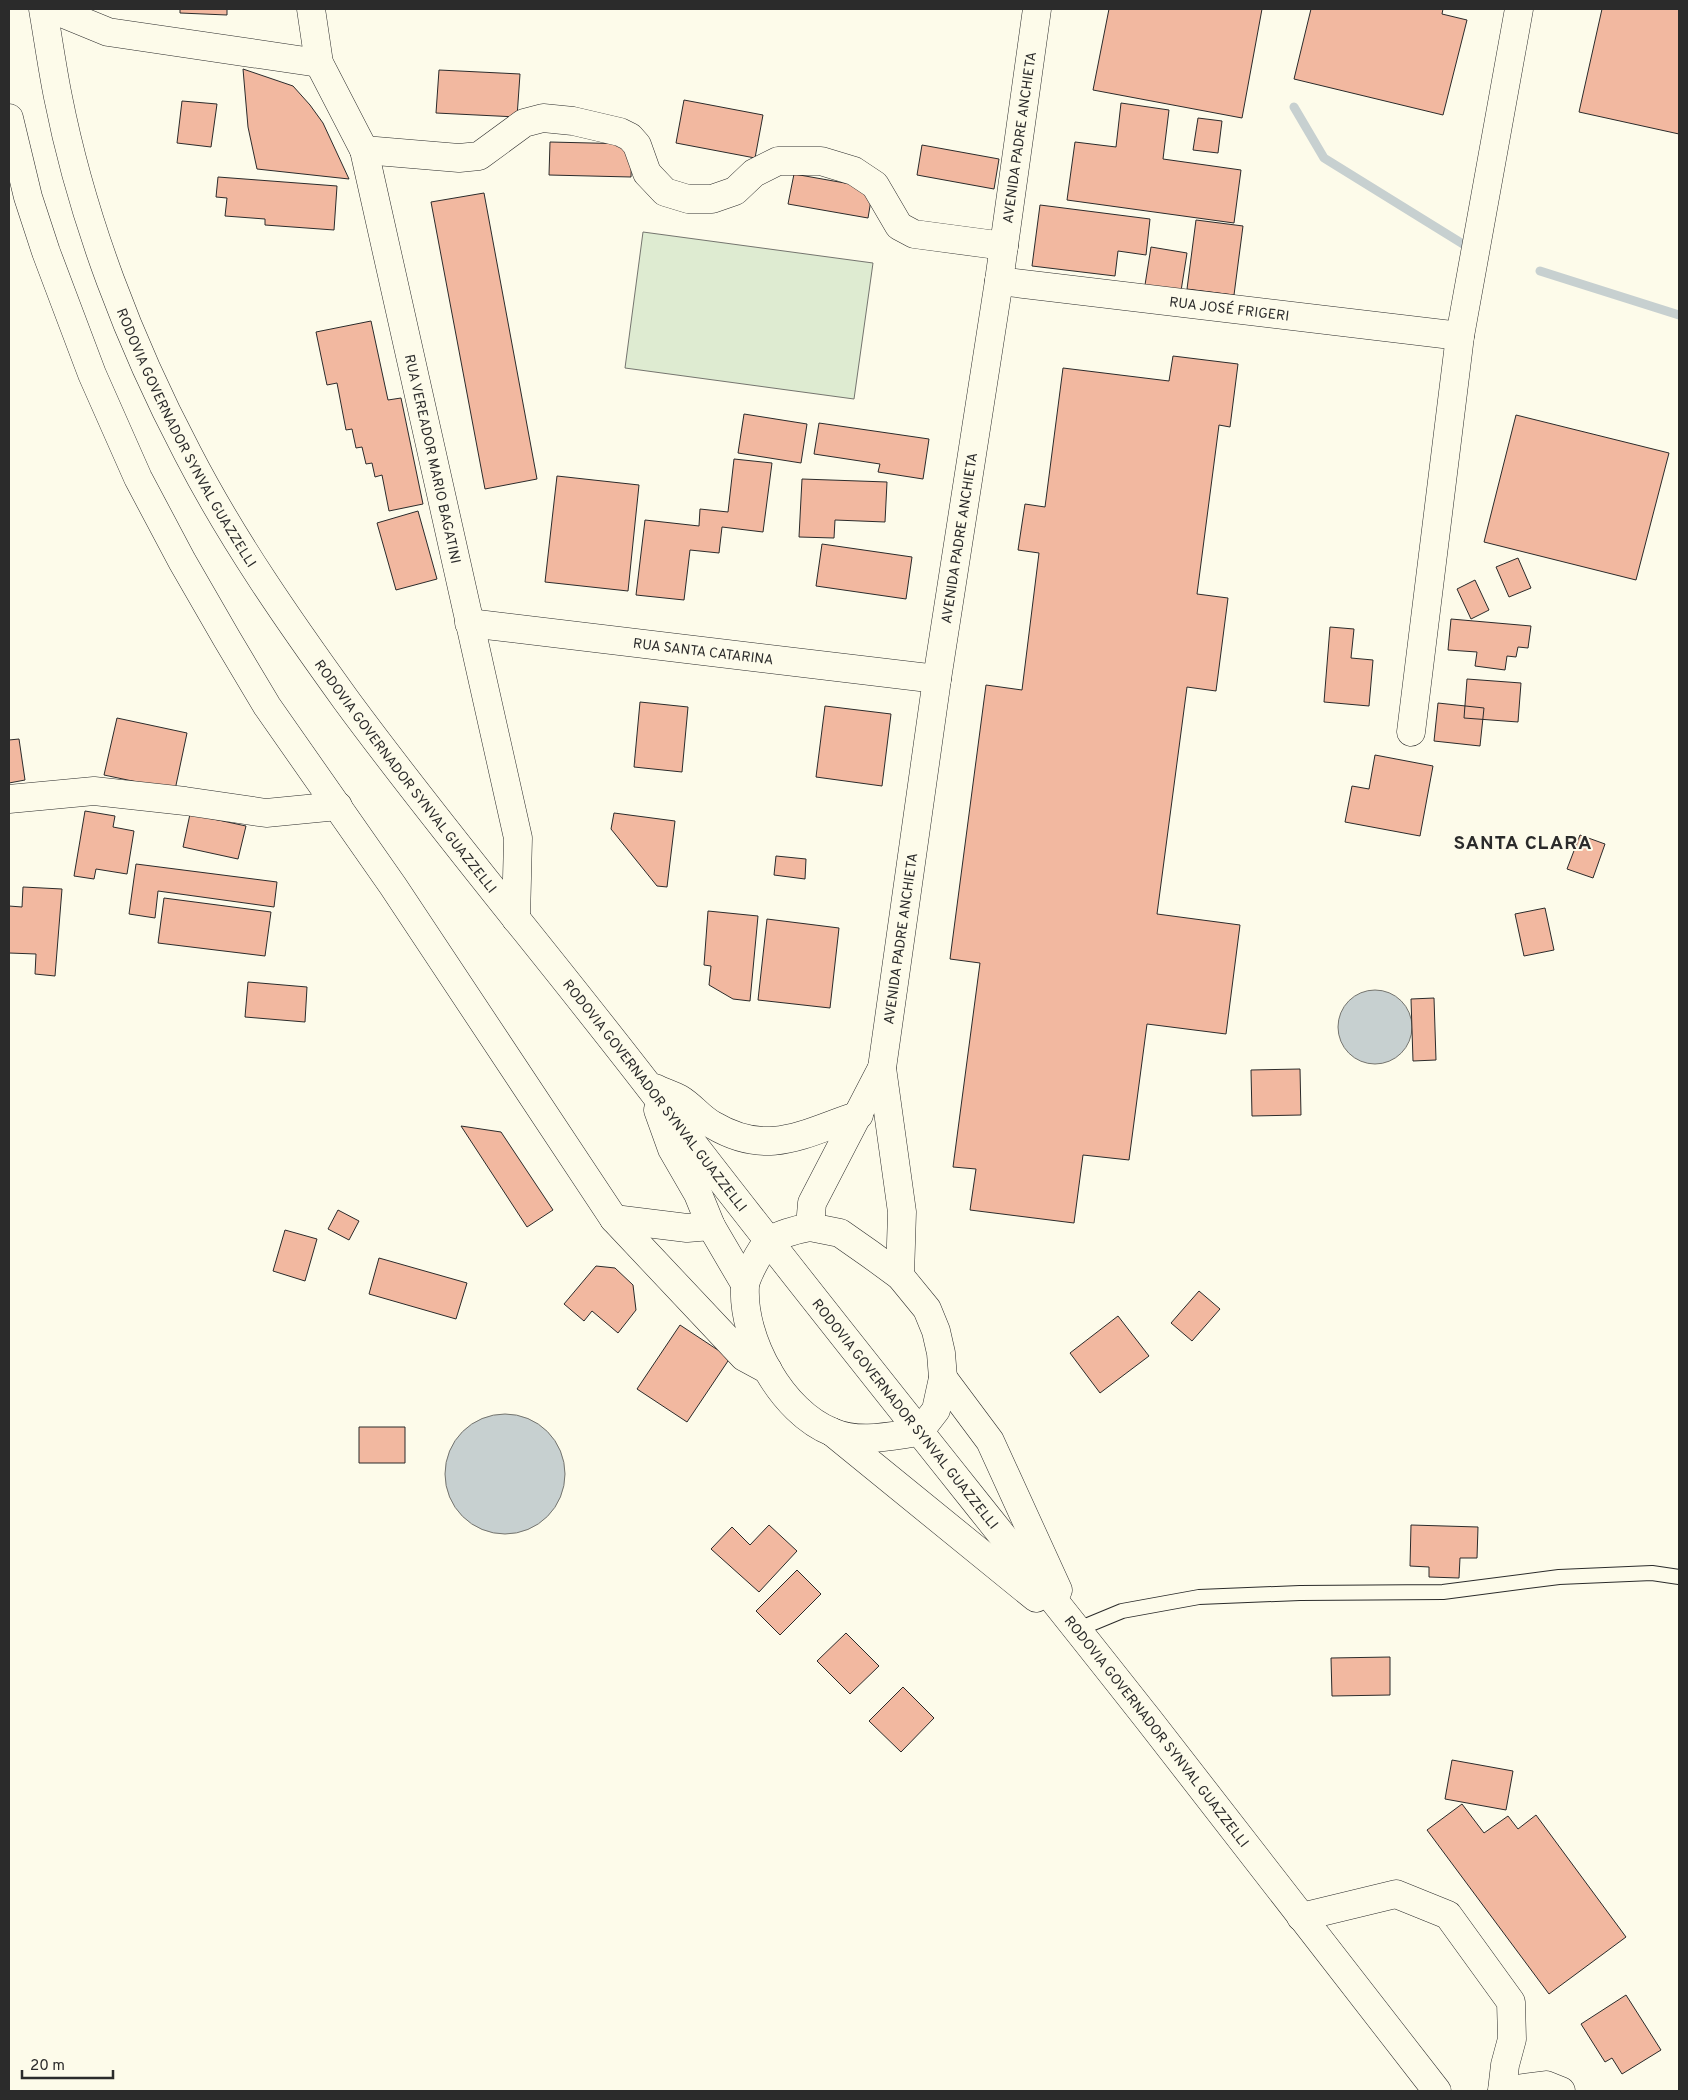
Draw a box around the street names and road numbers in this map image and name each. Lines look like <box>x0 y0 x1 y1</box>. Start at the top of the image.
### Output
street label: AVENIDA PADRE ANCHIETA <box>1000 51 1041 225</box>
street label: RUA JOSÉ FRIGERI <box>1168 294 1290 326</box>
street label: RODOVIA GOVERNADOR SYNVAL GUAZZELLI <box>112 306 259 571</box>
street label: RUA VEREADOR MARIO BAGATINI <box>400 353 463 566</box>
street label: AVENIDA PADRE ANCHIETA <box>939 451 982 625</box>
street label: RUA SANTA CATARINA <box>632 636 774 669</box>
street label: RODOVIA GOVERNADOR SYNVAL GUAZZELLI <box>310 657 499 897</box>
street label: AVENIDA PADRE ANCHIETA <box>881 852 922 1026</box>
street label: RODOVIA GOVERNADOR SYNVAL GUAZZELLI <box>558 977 750 1216</box>
street label: RODOVIA GOVERNADOR SYNVAL GUAZZELLI <box>808 1296 1001 1533</box>
street label: RODOVIA GOVERNADOR SYNVAL GUAZZELLI <box>1060 1613 1252 1851</box>

